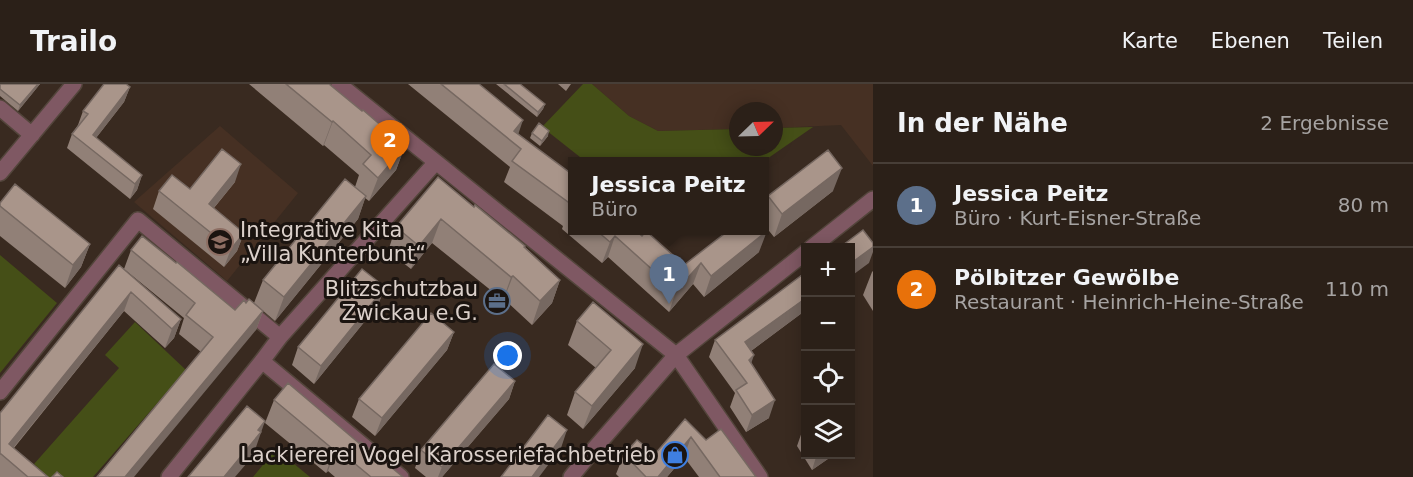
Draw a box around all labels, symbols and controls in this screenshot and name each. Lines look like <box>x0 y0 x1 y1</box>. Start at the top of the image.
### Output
text: Trailo <box>30 25 117 58</box>
text: Karte <box>1122 29 1178 53</box>
text: Ebenen <box>1211 29 1290 53</box>
text: Teilen <box>1323 29 1383 53</box>
north arrow <box>729 102 783 156</box>
text: In der Nähe <box>897 108 1068 138</box>
text: 2 Ergebnisse <box>1260 111 1389 135</box>
pin: 2 <box>370 120 410 170</box>
popup <box>568 157 769 235</box>
text: Jessica Peitz <box>591 172 746 197</box>
text: Jessica Peitz <box>954 181 1108 206</box>
text: 1 <box>910 193 923 217</box>
text: 80 m <box>1338 193 1389 217</box>
text: Büro <box>591 197 638 221</box>
text: Büro · Kurt-Eisner-Straße <box>954 206 1201 230</box>
place label: Integrative Kita „Villa Kunterbunt“ <box>240 218 426 266</box>
school or university icon: Integrative Kita „Villa Kunterbunt“ <box>205 227 235 257</box>
map controls <box>801 243 855 459</box>
button: + <box>801 243 855 297</box>
pin: 1 <box>650 254 688 304</box>
text: Pölbitzer Gewölbe <box>954 265 1179 290</box>
place label: Blitzschutzbau Zwickau e.G. <box>325 277 478 325</box>
text: 2 <box>910 277 923 301</box>
text: 110 m <box>1325 277 1389 301</box>
office icon: Blitzschutzbau Zwickau e.G. <box>482 286 512 316</box>
text: Restaurant · Heinrich-Heine-Straße <box>954 290 1304 314</box>
button: − <box>801 297 855 351</box>
your location <box>493 341 522 370</box>
button: locate <box>801 351 855 405</box>
button: layers <box>801 405 855 459</box>
shop icon: Lackiererei Vogel Karosseriefachbetrieb <box>660 440 690 470</box>
place label: Lackiererei Vogel Karosseriefachbetrieb <box>240 443 656 467</box>

